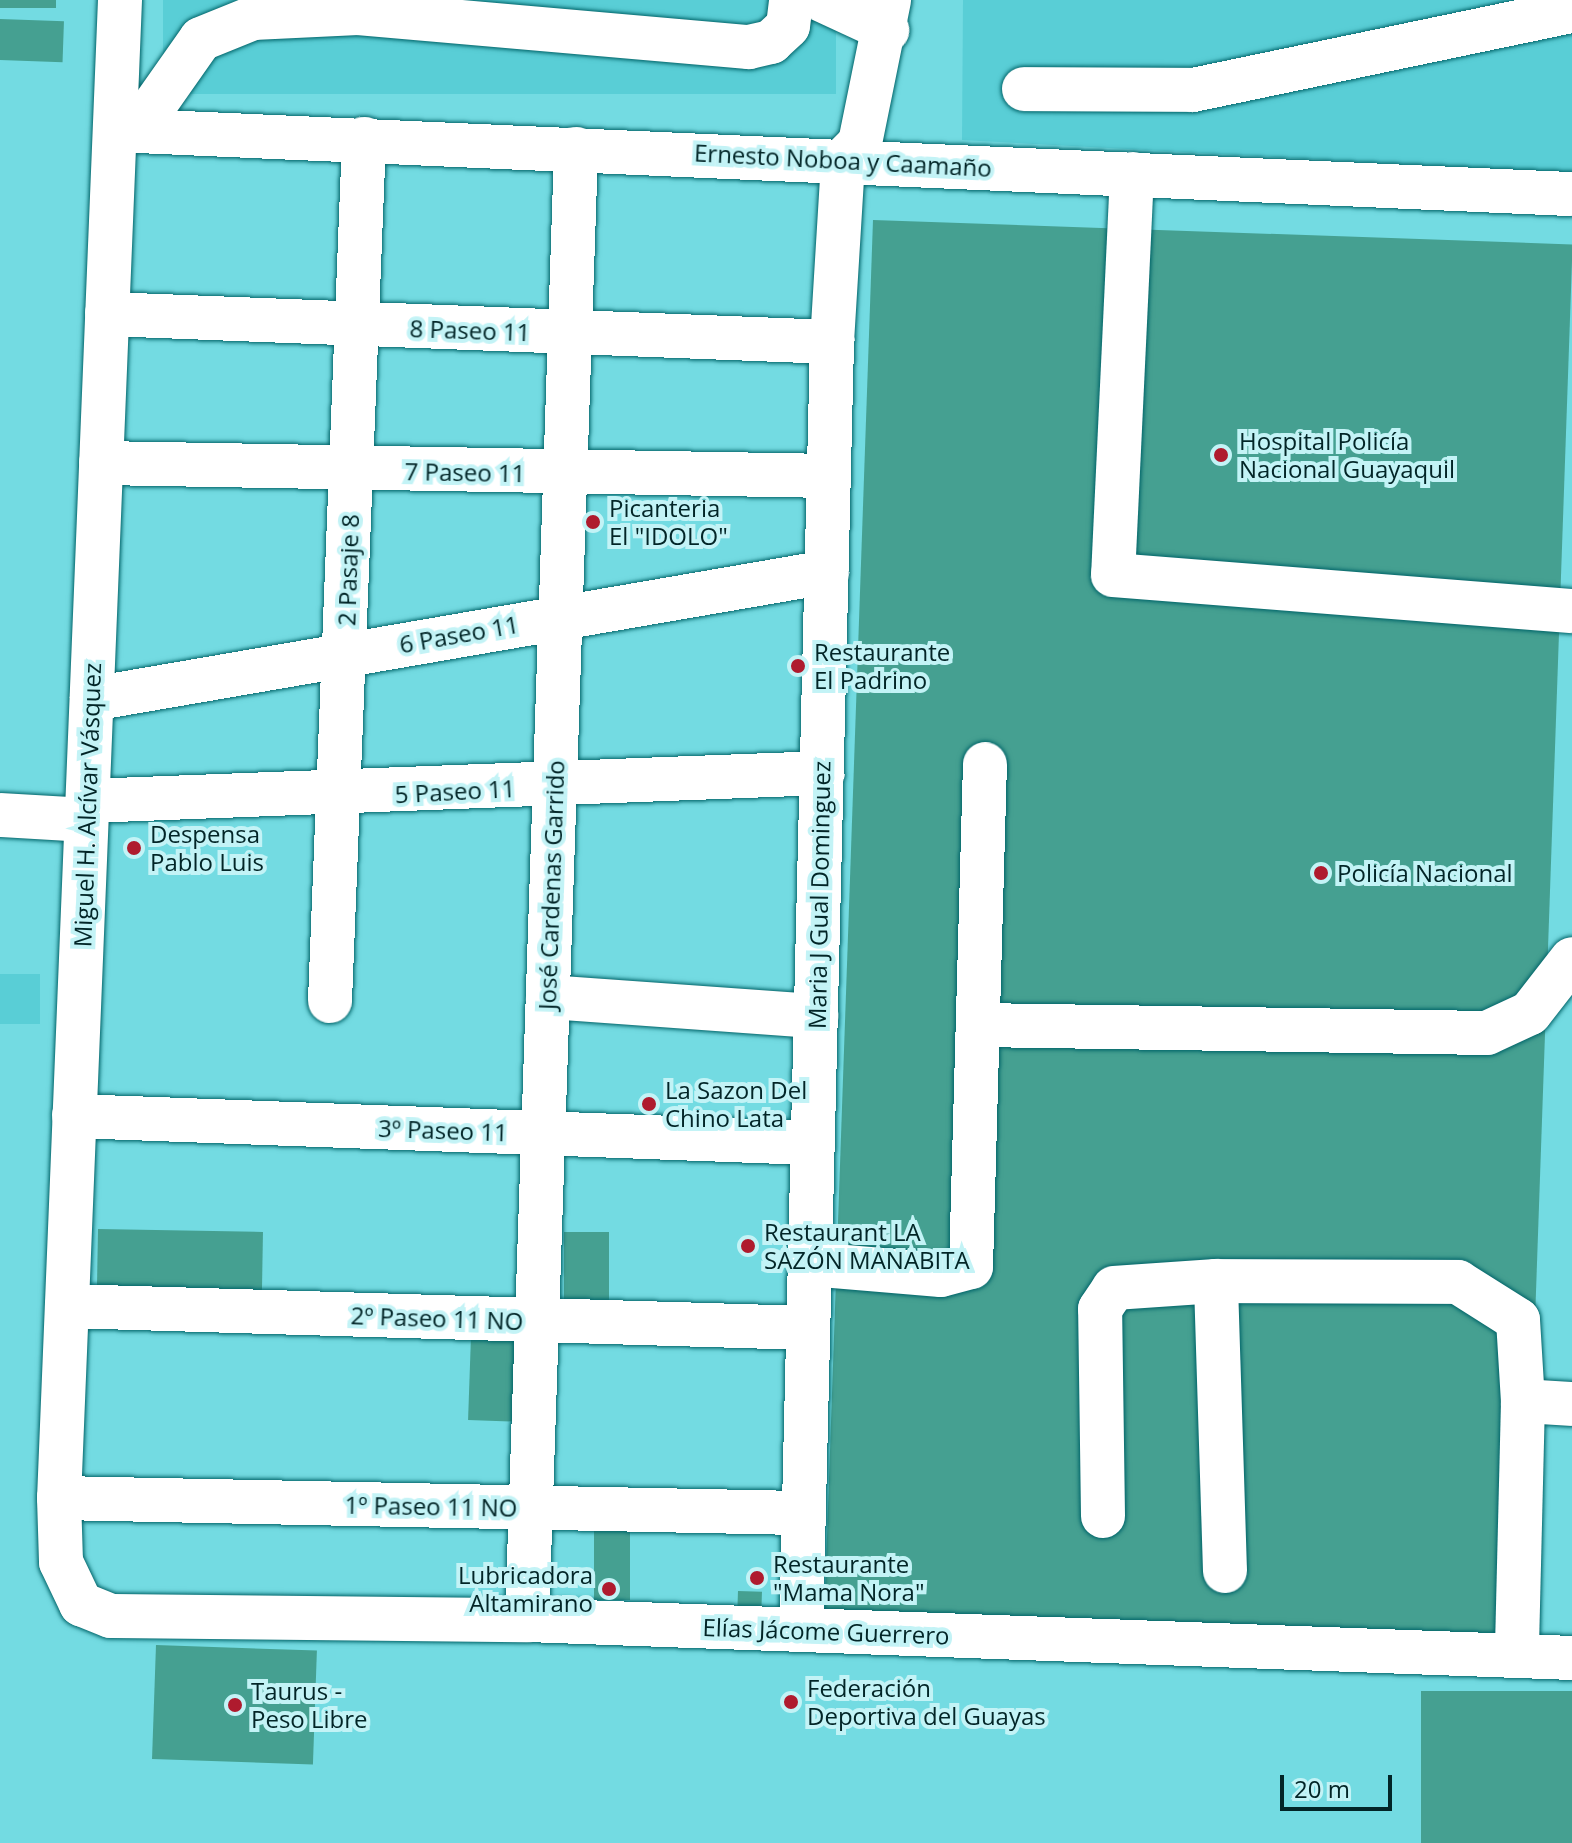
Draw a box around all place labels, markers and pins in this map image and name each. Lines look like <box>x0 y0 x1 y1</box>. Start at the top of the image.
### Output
place label: Hospital Policía Nacional Guayaquil <box>1239 427 1455 483</box>
marker: Hospital Policía Nacional Guayaquil <box>1210 444 1232 466</box>
place label: Picanteria El "IDOLO" <box>609 494 728 550</box>
marker: Picanteria El "IDOLO" <box>584 513 602 531</box>
place label: Restaurante El Padrino <box>814 638 950 694</box>
marker: Restaurante El Padrino <box>789 657 807 675</box>
place label: Despensa Pablo Luis <box>150 820 264 876</box>
marker: Despensa Pablo Luis <box>125 839 143 857</box>
place label: Policía Nacional <box>1337 859 1513 887</box>
marker: Policía Nacional <box>1312 864 1330 882</box>
place label: La Sazon Del Chino Lata <box>665 1076 807 1132</box>
marker: La Sazon Del Chino Lata <box>640 1095 658 1113</box>
place label: Restaurant LA SAZÓN MANABITA <box>764 1218 970 1274</box>
marker: Restaurant LA SAZÓN MANABITA <box>739 1237 757 1255</box>
place label: Restaurante "Mama Nora" <box>773 1550 924 1606</box>
place label: Lubricadora Altamirano <box>458 1561 593 1617</box>
marker: Restaurante "Mama Nora" <box>748 1569 766 1587</box>
marker: Lubricadora Altamirano <box>600 1580 618 1598</box>
place label: Federación Deportiva del Guayas <box>807 1674 1046 1730</box>
place label: Taurus - Peso Libre <box>251 1677 368 1733</box>
marker: Federación Deportiva del Guayas <box>782 1693 800 1711</box>
marker: Taurus - Peso Libre <box>226 1696 244 1714</box>

